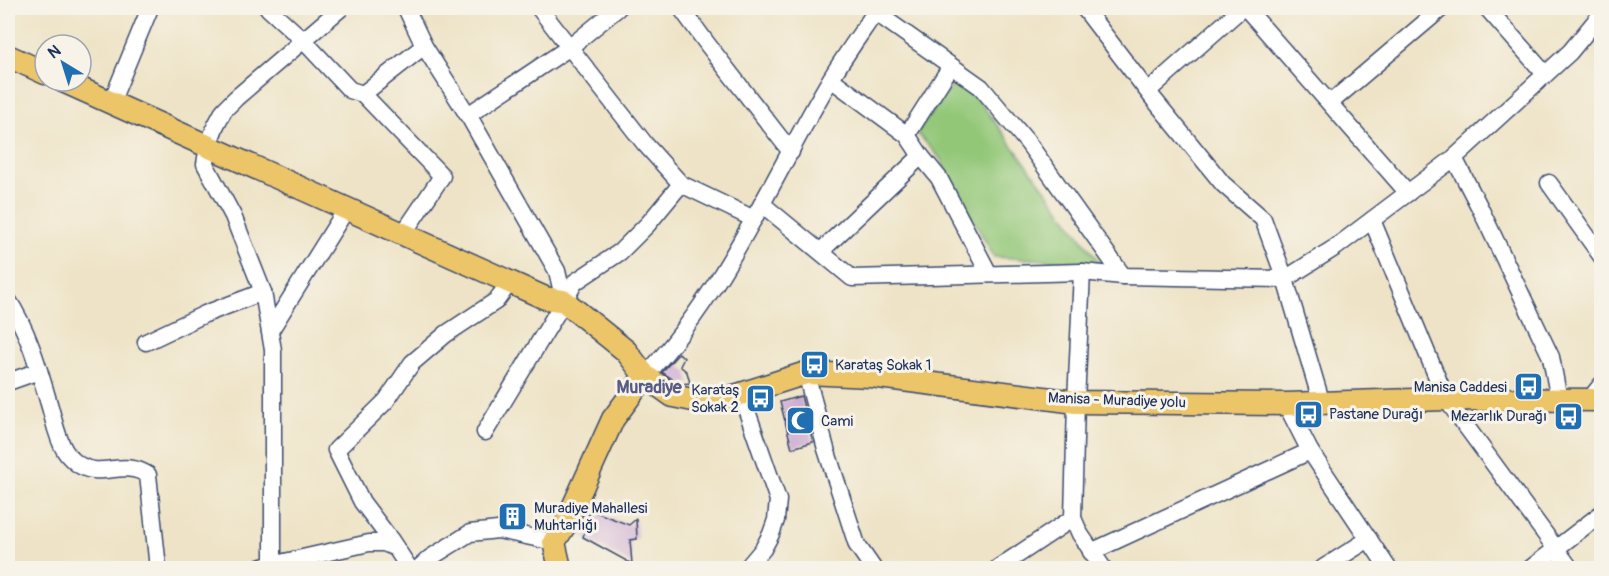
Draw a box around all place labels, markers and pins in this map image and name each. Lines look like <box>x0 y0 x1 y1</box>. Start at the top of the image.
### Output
bus stop icon: Karataş Sokak 1 <box>798 349 830 381</box>
place label: Karataş Sokak 1 <box>835 356 931 375</box>
bus stop icon: Manisa Caddesi <box>1512 371 1544 403</box>
place label: Manisa Caddesi <box>1414 378 1507 397</box>
place label: Karataş Sokak 2 <box>691 381 739 417</box>
bus stop icon: Karataş Sokak 2 <box>744 383 776 415</box>
bus stop icon: Pastane Durağı <box>1292 398 1324 430</box>
bus stop icon: Mezarlık Durağı <box>1552 400 1584 432</box>
mosque icon: Cami <box>784 405 816 437</box>
place label: Pastane Durağı <box>1329 405 1423 424</box>
place label: Mezarlık Durağı <box>1451 407 1547 426</box>
place label: Cami <box>821 412 854 431</box>
place label: Muradiye Mahallesi Muhtarlığı <box>534 499 648 535</box>
building icon: Muradiye Mahallesi Muhtarlığı <box>497 501 529 533</box>

